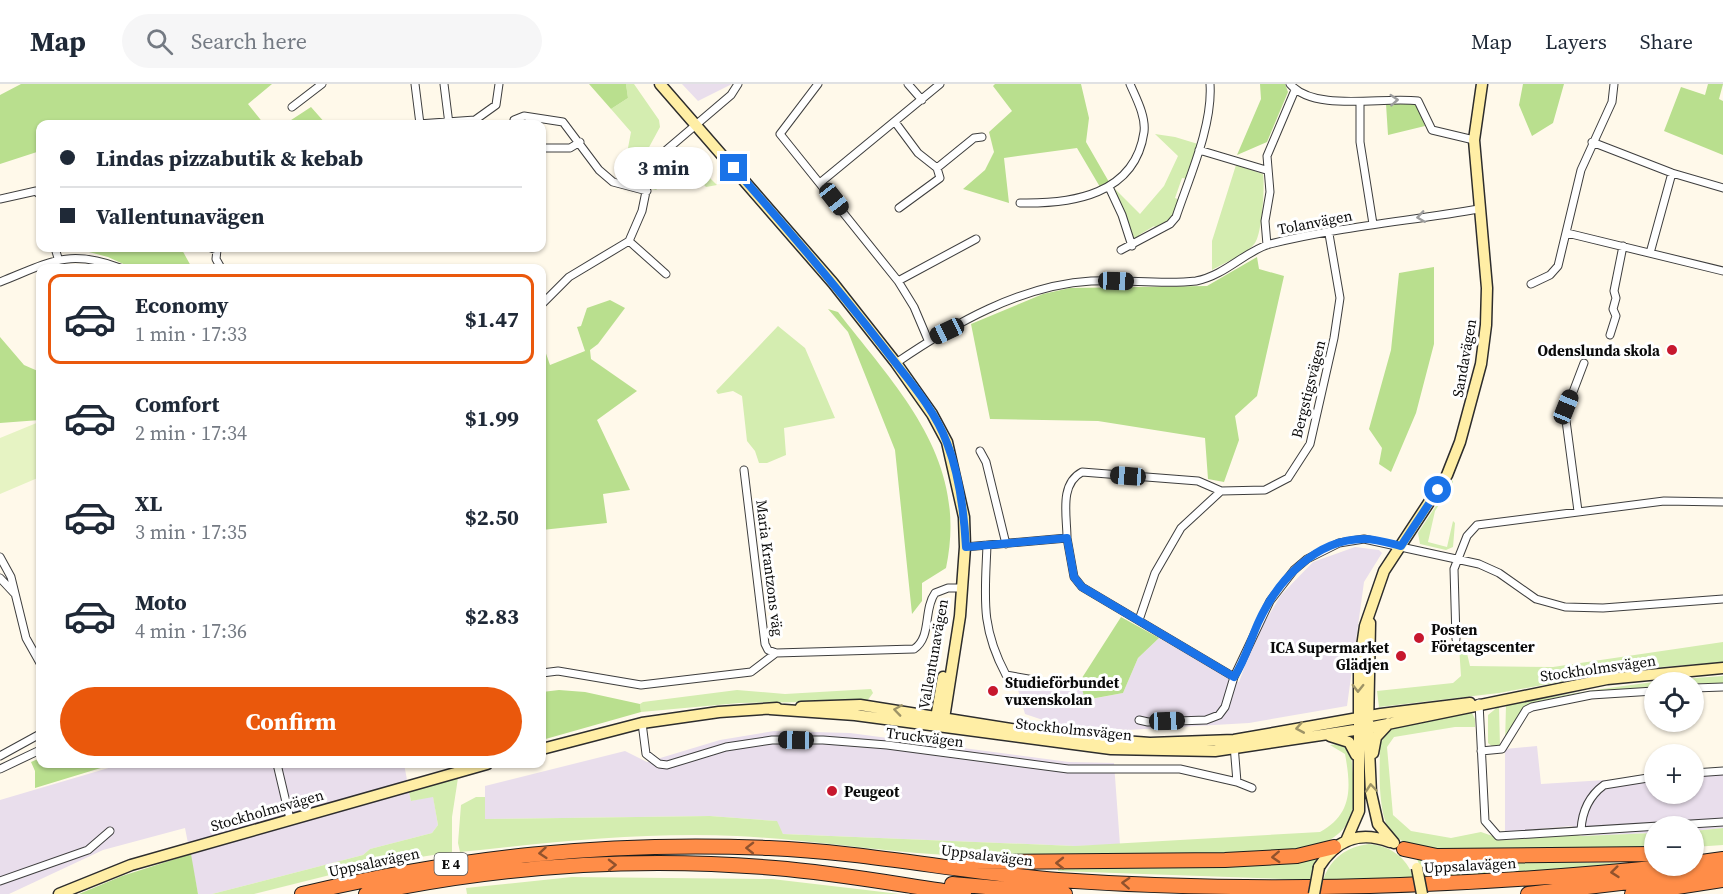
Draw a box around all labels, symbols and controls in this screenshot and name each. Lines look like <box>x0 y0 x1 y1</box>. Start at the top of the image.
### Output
search box <box>122 14 542 68</box>
text: Map <box>30 22 86 60</box>
icon: search <box>143 25 176 58</box>
text: Search here <box>191 26 307 56</box>
text: Map <box>1471 27 1512 56</box>
text: Layers <box>1545 27 1607 56</box>
text: Share <box>1640 27 1693 56</box>
one-way arrow <box>1389 94 1398 107</box>
text: Lindas pizzabutik & kebab <box>96 143 363 173</box>
callout: 3 min <box>614 147 713 189</box>
text: 3 min <box>638 154 689 182</box>
route end <box>720 154 747 181</box>
car <box>816 179 852 219</box>
text: Vallentunavägen <box>96 201 264 231</box>
street label: Tolanvägen <box>1276 204 1354 240</box>
one-way arrow <box>1416 211 1425 223</box>
car <box>1098 271 1134 291</box>
text: Economy <box>135 290 229 320</box>
icon: car <box>63 292 117 346</box>
text: $1.47 <box>465 304 519 334</box>
car <box>927 315 967 347</box>
street label: Sandavägen <box>1447 317 1481 399</box>
text: 1 min · 17:33 <box>135 320 247 348</box>
street label: Bergstigsvägen <box>1286 338 1330 440</box>
place label: Odenslunda skola <box>1538 340 1661 361</box>
marker: Odenslunda skola <box>1665 343 1679 357</box>
car <box>1551 387 1581 427</box>
text: Comfort <box>135 389 219 419</box>
icon: car <box>63 391 117 445</box>
text: $1.99 <box>465 403 519 433</box>
text: 2 min · 17:34 <box>135 419 247 447</box>
car <box>1109 466 1147 486</box>
route start <box>1424 476 1451 503</box>
text: XL <box>135 488 162 518</box>
icon: car <box>63 490 117 544</box>
street label: Maria Krantzons väg <box>751 499 789 638</box>
text: $2.50 <box>465 502 519 532</box>
text: 3 min · 17:35 <box>135 518 247 546</box>
text: Moto <box>135 587 187 617</box>
icon: car <box>63 589 117 643</box>
street label: Vallentunavägen <box>913 597 953 711</box>
text: $2.83 <box>465 601 519 631</box>
text: 4 min · 17:36 <box>135 617 247 645</box>
place label: Posten Företagscenter <box>1431 619 1535 657</box>
marker: Posten Företagscenter <box>1412 631 1426 645</box>
place label: ICA Supermarket Glädjen <box>1270 637 1390 675</box>
marker: ICA Supermarket Glädjen <box>1394 649 1408 663</box>
street label: Stockholmsvägen <box>1539 649 1657 687</box>
place label: Studieförbundet vuxenskolan <box>1004 672 1120 710</box>
map controls <box>1644 672 1704 876</box>
button: locate <box>1644 672 1704 732</box>
marker: Studieförbundet vuxenskolan <box>986 684 1000 698</box>
one-way arrow <box>1352 684 1364 693</box>
button: Confirm <box>60 687 522 756</box>
one-way arrow <box>894 705 903 717</box>
car <box>1149 711 1185 731</box>
street label: Stockholmsvägen <box>1015 712 1133 746</box>
one-way arrow <box>1295 721 1305 734</box>
street label: Truckvägen <box>885 722 965 752</box>
car <box>778 731 814 749</box>
button: + <box>1644 744 1704 804</box>
place label: Peugeot <box>844 781 900 802</box>
one-way arrow <box>1365 783 1378 792</box>
street label: Stockholmsvägen <box>208 784 326 836</box>
marker: Peugeot <box>825 784 839 798</box>
button: − <box>1644 816 1704 876</box>
street label: Uppsalavägen <box>940 839 1034 871</box>
one-way arrow <box>746 841 755 854</box>
street label: Uppsalavägen <box>327 842 421 882</box>
one-way arrow <box>539 846 548 859</box>
one-way arrow <box>1272 851 1281 864</box>
street label: Uppsalavägen <box>1423 852 1517 878</box>
road number: E 4 <box>434 853 468 875</box>
one-way arrow <box>1056 857 1065 869</box>
one-way arrow <box>607 859 616 871</box>
one-way arrow <box>1610 865 1619 878</box>
one-way arrow <box>1122 876 1131 889</box>

